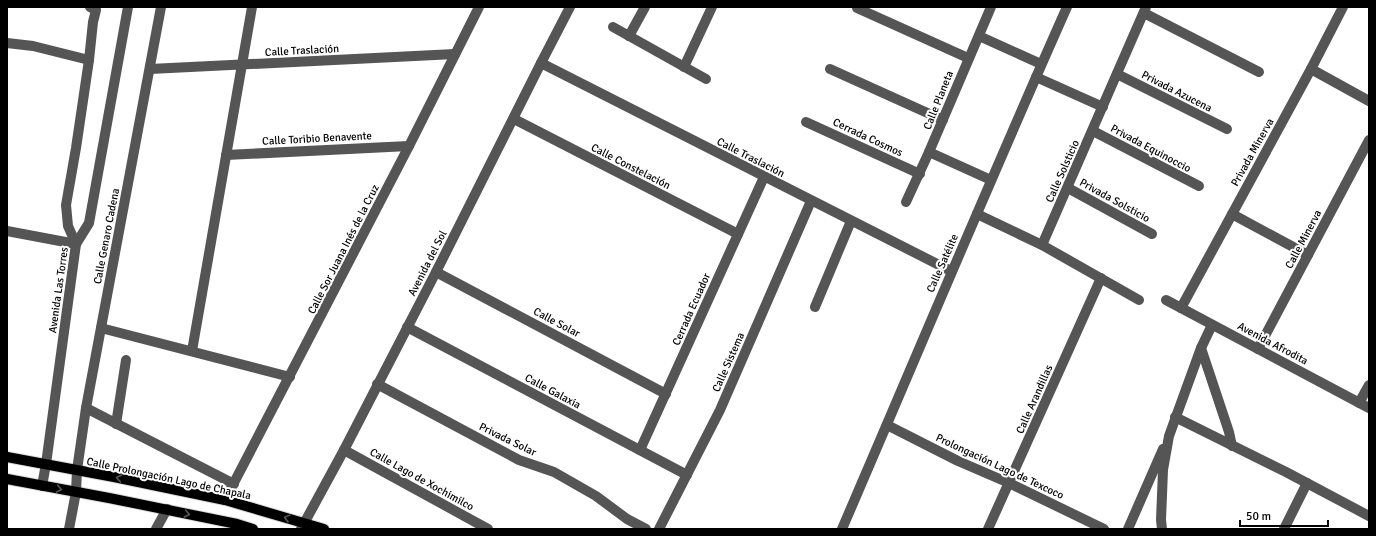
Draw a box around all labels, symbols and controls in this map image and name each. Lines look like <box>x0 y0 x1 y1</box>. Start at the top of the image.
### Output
street label: Calle Traslación <box>265 42 339 59</box>
street label: Calle Planeta <box>921 68 956 132</box>
street label: Privada Azucena <box>1139 68 1215 115</box>
street label: Cerrada Cosmos <box>831 116 905 159</box>
street label: Privada Minerva <box>1228 116 1277 189</box>
street label: Privada Equinoccio <box>1108 122 1193 175</box>
street label: Calle Toribio Benavente <box>262 129 372 148</box>
street label: Calle Traslación <box>715 135 787 180</box>
street label: Calle Solsticio <box>1043 138 1082 204</box>
street label: Calle Constelación <box>589 141 673 192</box>
street label: Privada Solsticio <box>1077 176 1152 225</box>
street label: Calle Sor Juana Inés de la Cruz <box>305 182 382 316</box>
street label: Calle Genaro Cadena <box>91 187 122 285</box>
street label: Calle Minerva <box>1283 207 1325 271</box>
street label: Avenida del Sol <box>405 228 450 298</box>
street label: Calle Satélite <box>924 232 961 294</box>
street label: Avenida Las Torres <box>46 246 71 334</box>
street label: Cerrada Ecuador <box>670 271 713 347</box>
street label: Calle Solar <box>531 305 582 340</box>
street label: Avenida Afrodita <box>1235 319 1311 368</box>
street label: Calle Sistema <box>710 330 748 394</box>
street label: Calle Arandillas <box>1013 363 1056 436</box>
street label: Calle Galaxia <box>523 371 583 412</box>
street label: Privada Solar <box>477 420 539 459</box>
street label: Prolongación Lago de Texcoco <box>934 431 1066 502</box>
street label: Calle Lago de Xochimilco <box>367 445 476 514</box>
street label: Calle Prolongación Lago de Chapala <box>85 455 253 502</box>
one-way arrow <box>116 474 123 483</box>
one-way arrow <box>56 484 62 493</box>
scale bar <box>1240 502 1328 528</box>
one-way arrow <box>184 509 190 517</box>
text: 50 m <box>1246 509 1271 524</box>
one-way arrow <box>283 514 290 523</box>

